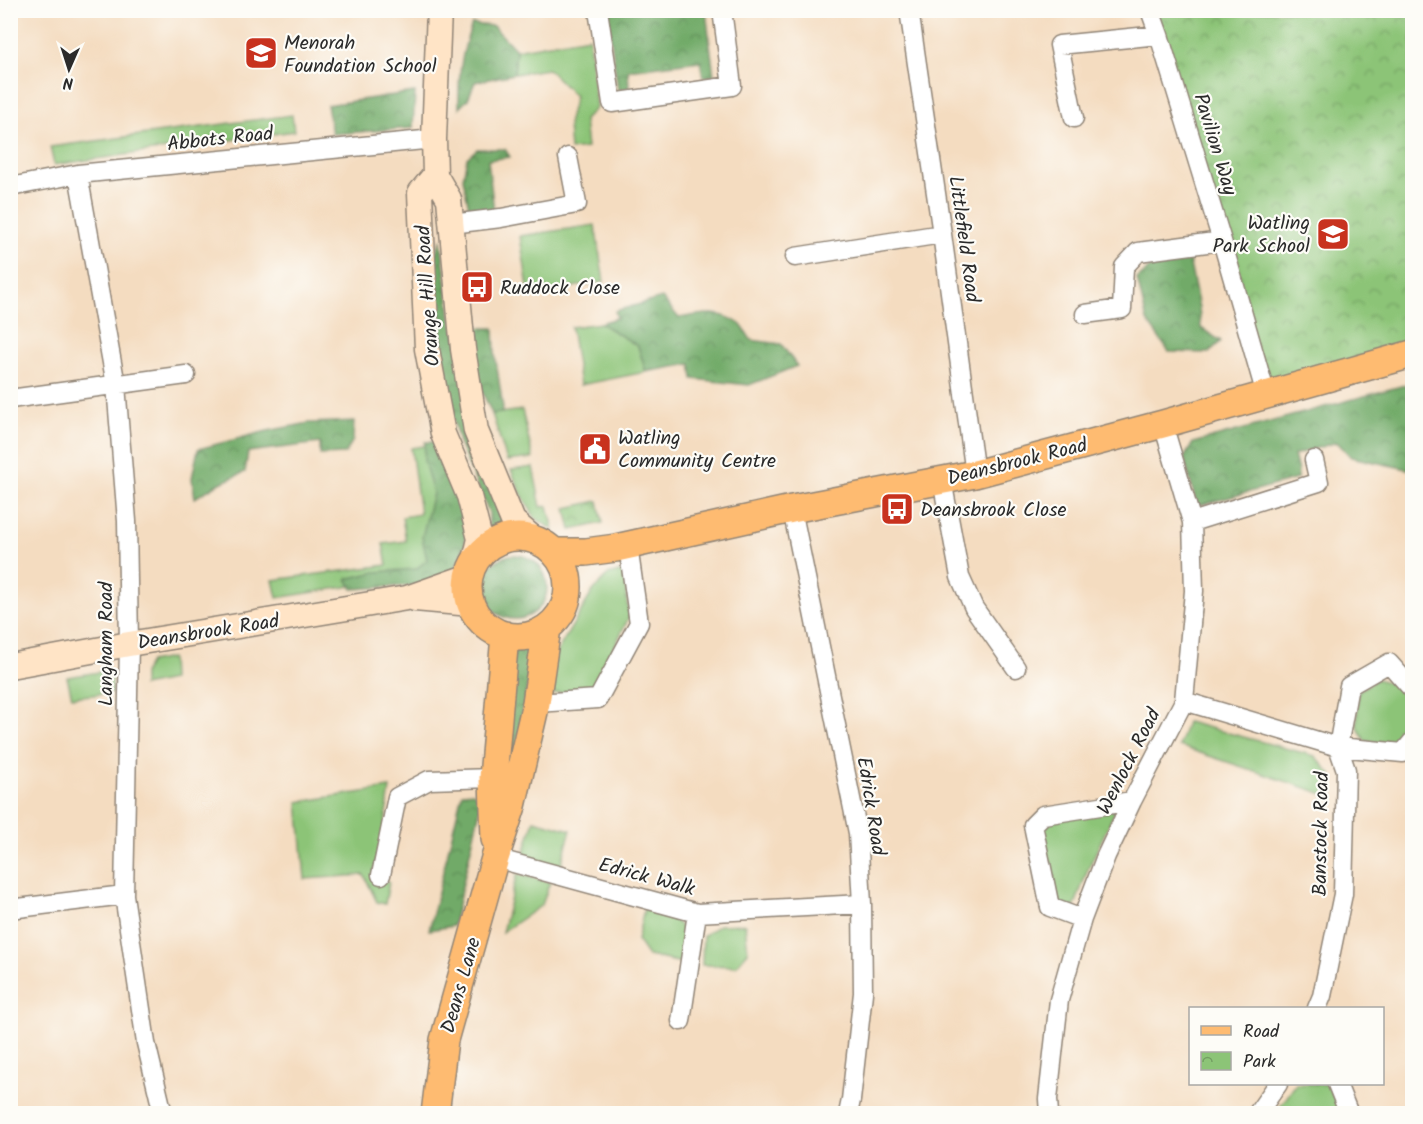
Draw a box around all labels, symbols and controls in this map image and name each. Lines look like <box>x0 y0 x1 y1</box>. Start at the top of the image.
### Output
place label: Menorah Foundation School <box>284 28 437 83</box>
school or university icon: Menorah Foundation School <box>243 35 279 71</box>
north arrow <box>39 39 99 99</box>
text: N <box>63 70 74 95</box>
street label: Pavilion Way <box>1183 90 1245 200</box>
street label: Abbots Road <box>166 118 276 161</box>
street label: Littlefield Road <box>938 174 988 306</box>
place label: Watling Park School <box>1212 208 1310 263</box>
school or university icon: Watling Park School <box>1315 216 1351 252</box>
street label: Orange Hill Road <box>408 223 450 368</box>
bus stop icon: Ruddock Close <box>459 269 495 305</box>
place label: Ruddock Close <box>500 273 620 305</box>
place label: Watling Community Centre <box>618 423 776 478</box>
street label: Deansbrook Road <box>944 430 1092 496</box>
public building icon: Watling Community Centre <box>577 431 613 467</box>
bus stop icon: Deansbrook Close <box>879 491 915 527</box>
place label: Deansbrook Close <box>920 495 1067 527</box>
street label: Langham Road <box>91 581 123 706</box>
street label: Deansbrook Road <box>135 606 283 660</box>
street label: Wenlock Road <box>1089 702 1171 821</box>
street label: Edrick Road <box>846 755 894 859</box>
street label: Banstock Road <box>1305 770 1339 897</box>
street label: Edrick Walk <box>595 850 699 906</box>
street label: Deans Lane <box>433 934 491 1037</box>
legend <box>1189 1007 1384 1085</box>
text: Road <box>1243 1018 1280 1047</box>
text: Park <box>1243 1048 1276 1077</box>

